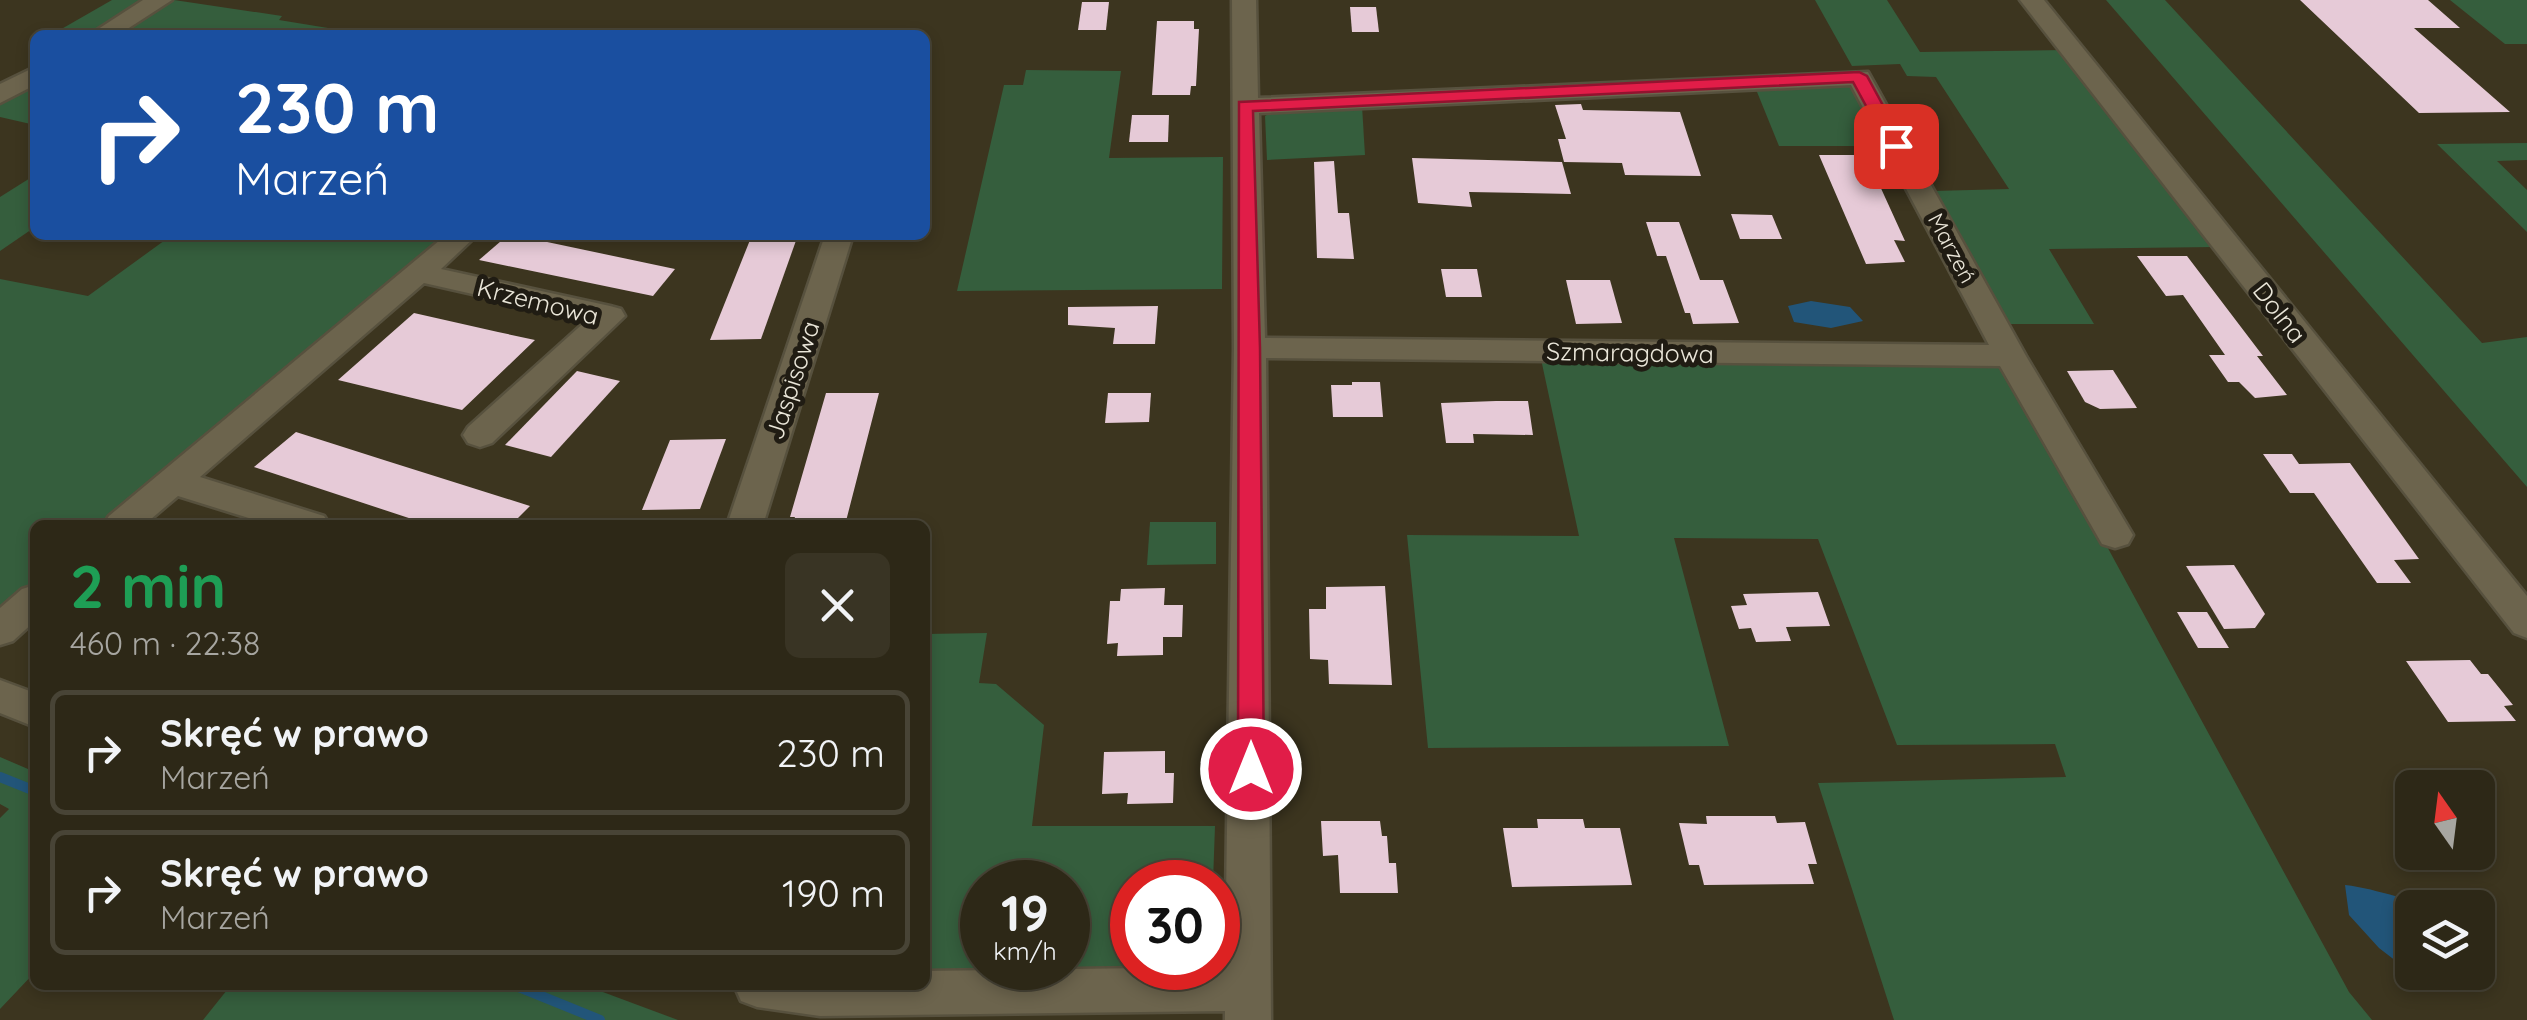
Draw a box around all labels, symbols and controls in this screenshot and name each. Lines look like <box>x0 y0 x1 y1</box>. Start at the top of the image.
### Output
text: 230 m <box>235 63 440 151</box>
icon: right <box>70 70 200 200</box>
pin <box>1854 104 1939 189</box>
icon: arrive <box>1869 119 1924 174</box>
text: Marzeń <box>235 150 389 206</box>
street label: Marzeń <box>1922 208 1982 288</box>
street label: Krzemowa <box>474 271 602 331</box>
street label: Dolna <box>2247 275 2313 349</box>
street label: Jaspisowa <box>758 317 826 443</box>
street label: Szmaragdowa <box>1546 335 1714 369</box>
text: 2 min <box>70 548 226 623</box>
button: close <box>785 553 890 658</box>
text: 460 m · 22:38 <box>70 623 260 663</box>
text: Skręć w prawo <box>160 709 429 757</box>
position arrow <box>1199 717 1303 821</box>
icon: right <box>75 725 130 780</box>
text: 230 m <box>776 729 885 777</box>
text: Marzeń <box>160 757 270 797</box>
north arrow <box>2395 770 2495 870</box>
map controls <box>2395 770 2495 990</box>
text: Skręć w prawo <box>160 849 429 897</box>
speed limit sign: 30 <box>1110 860 1240 990</box>
icon: right <box>75 865 130 920</box>
text: 190 m <box>782 869 885 917</box>
text: 19 <box>1001 881 1049 944</box>
button: layers <box>2395 890 2495 990</box>
text: Marzeń <box>160 897 270 937</box>
text: km/h <box>993 935 1057 966</box>

